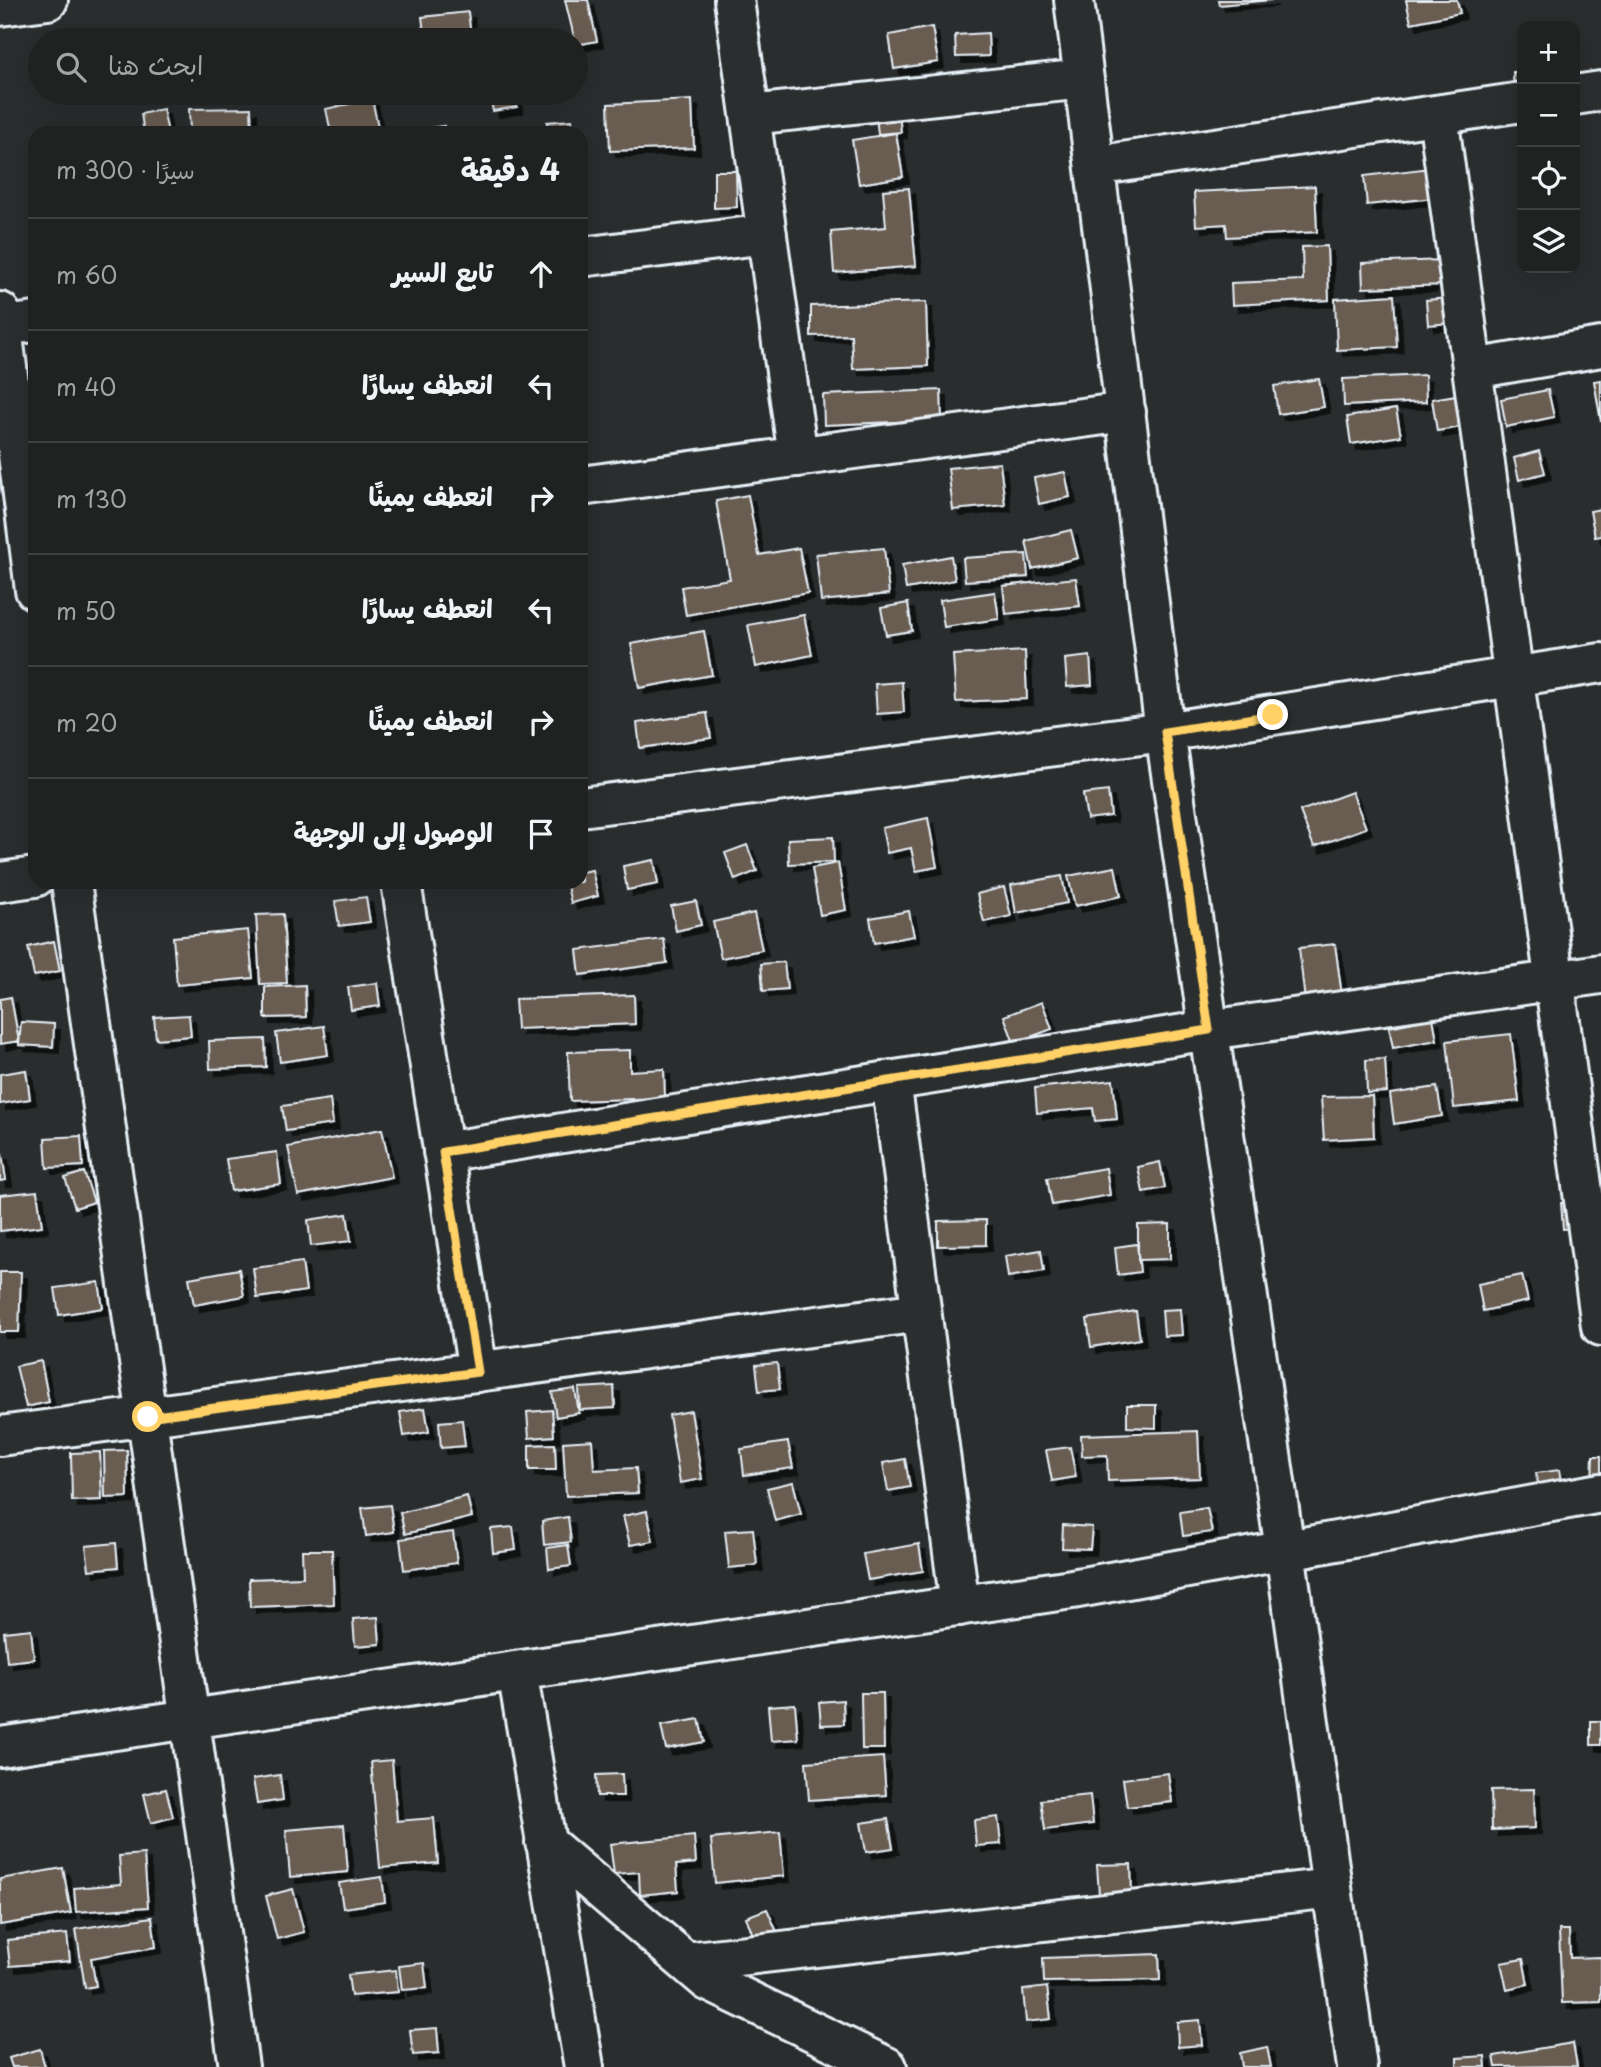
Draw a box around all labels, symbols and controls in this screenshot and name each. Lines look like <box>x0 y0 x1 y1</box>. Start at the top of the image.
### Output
map controls <box>1517 21 1580 273</box>
button: + <box>1517 21 1580 84</box>
search box <box>28 28 588 105</box>
text: ابحث هنا <box>108 45 203 84</box>
icon: search <box>52 48 90 86</box>
button: − <box>1517 84 1580 147</box>
text: 4 دقيقة <box>461 146 560 191</box>
button: locate <box>1517 147 1580 210</box>
text: سيرًا · 300 m <box>56 152 195 187</box>
button: layers <box>1517 210 1580 273</box>
text: تابع السير <box>392 252 493 291</box>
icon: ahead <box>522 255 560 293</box>
text: 60 m <box>56 257 117 292</box>
text: انعطف يسارًا <box>362 364 493 403</box>
icon: left <box>522 367 560 405</box>
text: 40 m <box>56 369 116 404</box>
text: انعطف يمينًا <box>369 476 493 515</box>
icon: right <box>522 479 560 517</box>
text: 130 m <box>56 481 127 516</box>
text: انعطف يسارًا <box>362 588 493 627</box>
icon: left <box>522 591 560 629</box>
text: 50 m <box>56 593 116 628</box>
route end <box>1257 699 1288 730</box>
text: انعطف يمينًا <box>369 700 493 739</box>
icon: right <box>522 703 560 741</box>
text: 20 m <box>56 705 117 740</box>
text: الوصول إلى الوجهة <box>294 812 493 851</box>
icon: arrive <box>522 815 560 853</box>
route start <box>132 1401 163 1432</box>

